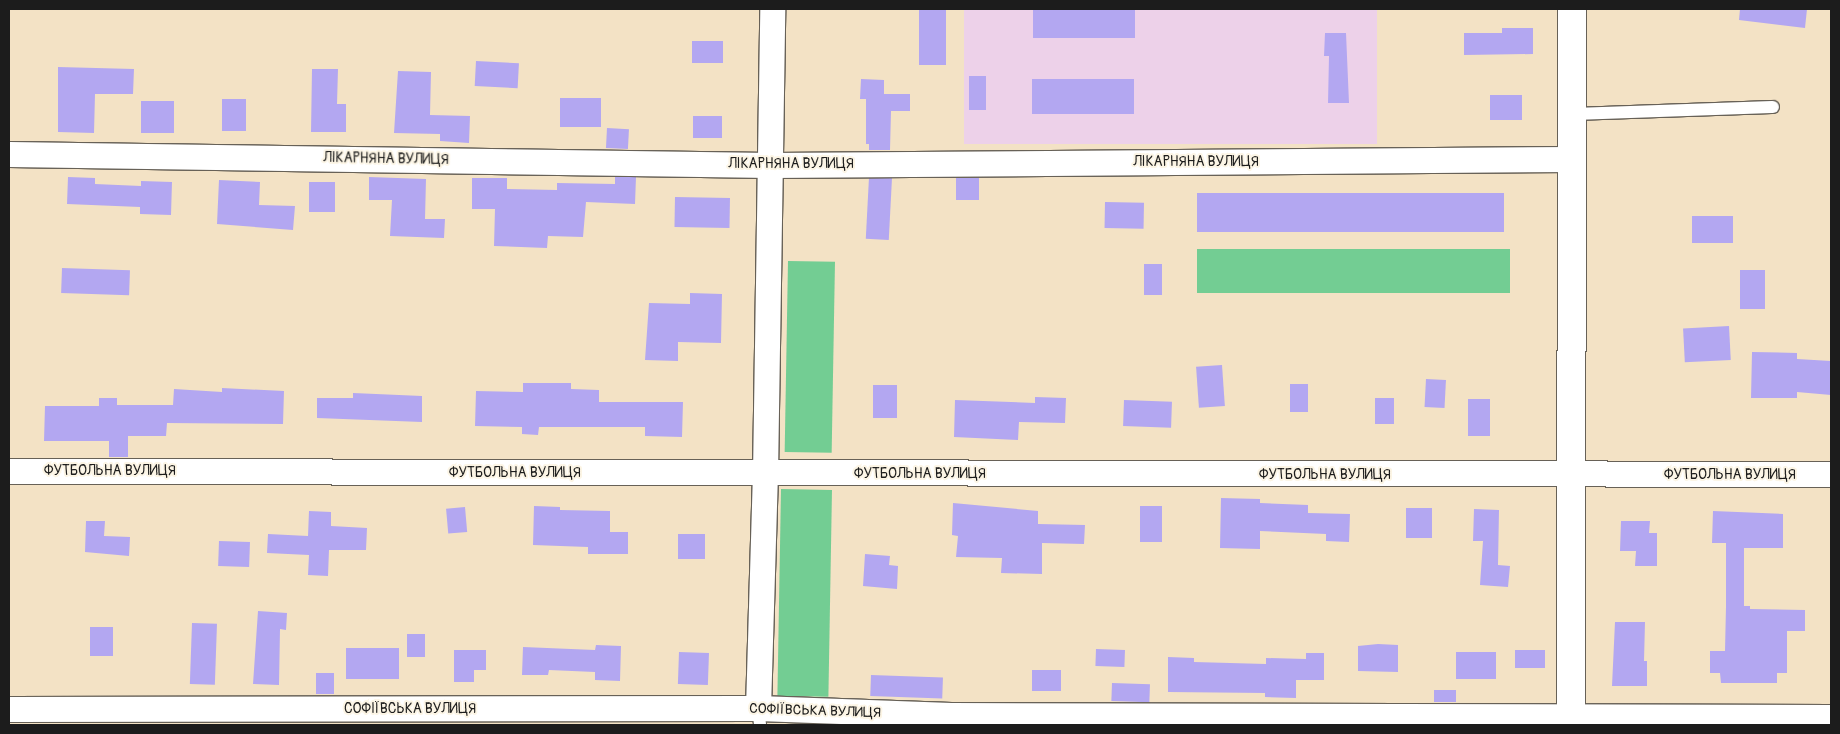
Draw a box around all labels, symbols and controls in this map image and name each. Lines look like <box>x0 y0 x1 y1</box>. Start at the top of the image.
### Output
street label: ЛІКАРНЯНА ВУЛИЦЯ <box>323 150 449 168</box>
street label: ЛІКАРНЯНА ВУЛИЦЯ <box>1133 154 1259 170</box>
street label: ЛІКАРНЯНА ВУЛИЦЯ <box>728 156 854 172</box>
street label: ФУТБОЛЬНА ВУЛИЦЯ <box>44 463 176 479</box>
street label: ФУТБОЛЬНА ВУЛИЦЯ <box>449 465 581 481</box>
street label: ФУТБОЛЬНА ВУЛИЦЯ <box>854 466 986 482</box>
street label: ФУТБОЛЬНА ВУЛИЦЯ <box>1259 467 1391 483</box>
street label: ФУТБОЛЬНА ВУЛИЦЯ <box>1664 467 1796 483</box>
street label: СОФІЇВСЬКА ВУЛИЦЯ <box>749 700 881 722</box>
street label: СОФІЇВСЬКА ВУЛИЦЯ <box>344 701 476 717</box>

